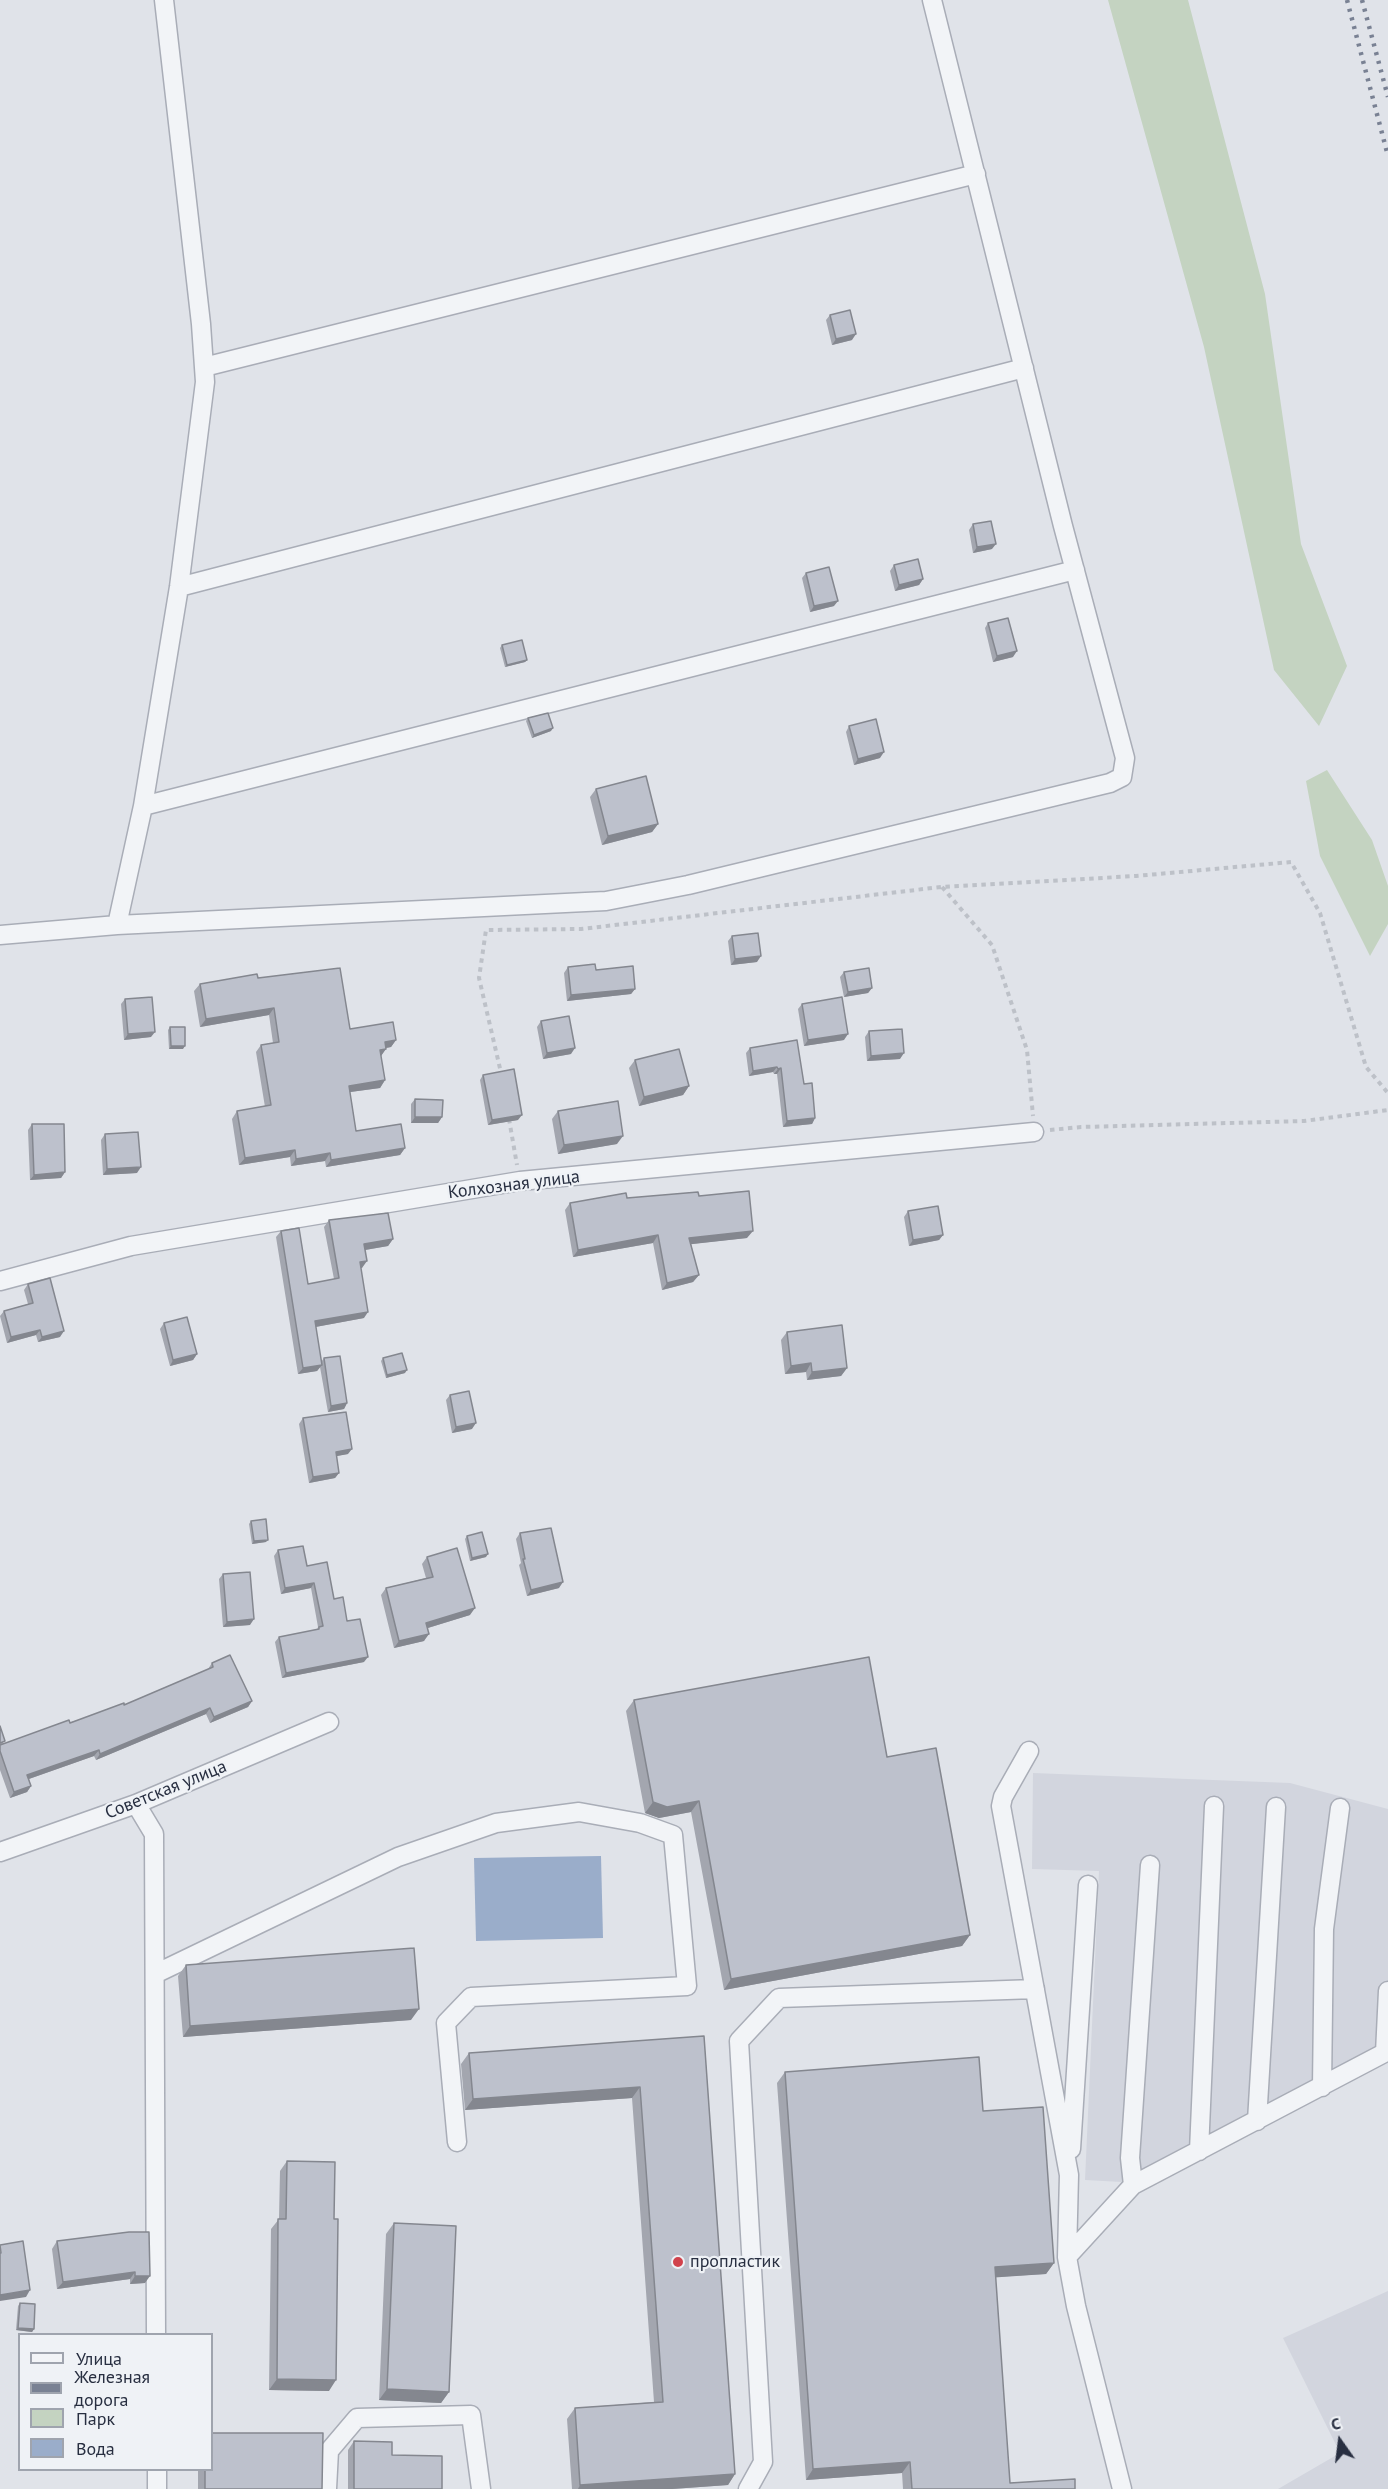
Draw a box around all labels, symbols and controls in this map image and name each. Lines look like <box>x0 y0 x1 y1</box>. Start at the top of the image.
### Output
street label: Колхозная улица <box>447 1166 581 1204</box>
street label: Советская улица <box>102 1756 230 1824</box>
place label: пропластик <box>690 2251 780 2273</box>
marker: пропластик <box>671 2255 685 2269</box>
legend <box>18 2333 213 2471</box>
text: Улица <box>76 2347 122 2370</box>
text: Железная дорога <box>74 2365 150 2411</box>
text: Парк <box>76 2407 115 2430</box>
north arrow <box>1310 2411 1370 2471</box>
text: С <box>1329 2413 1342 2434</box>
text: Вода <box>76 2437 115 2460</box>

